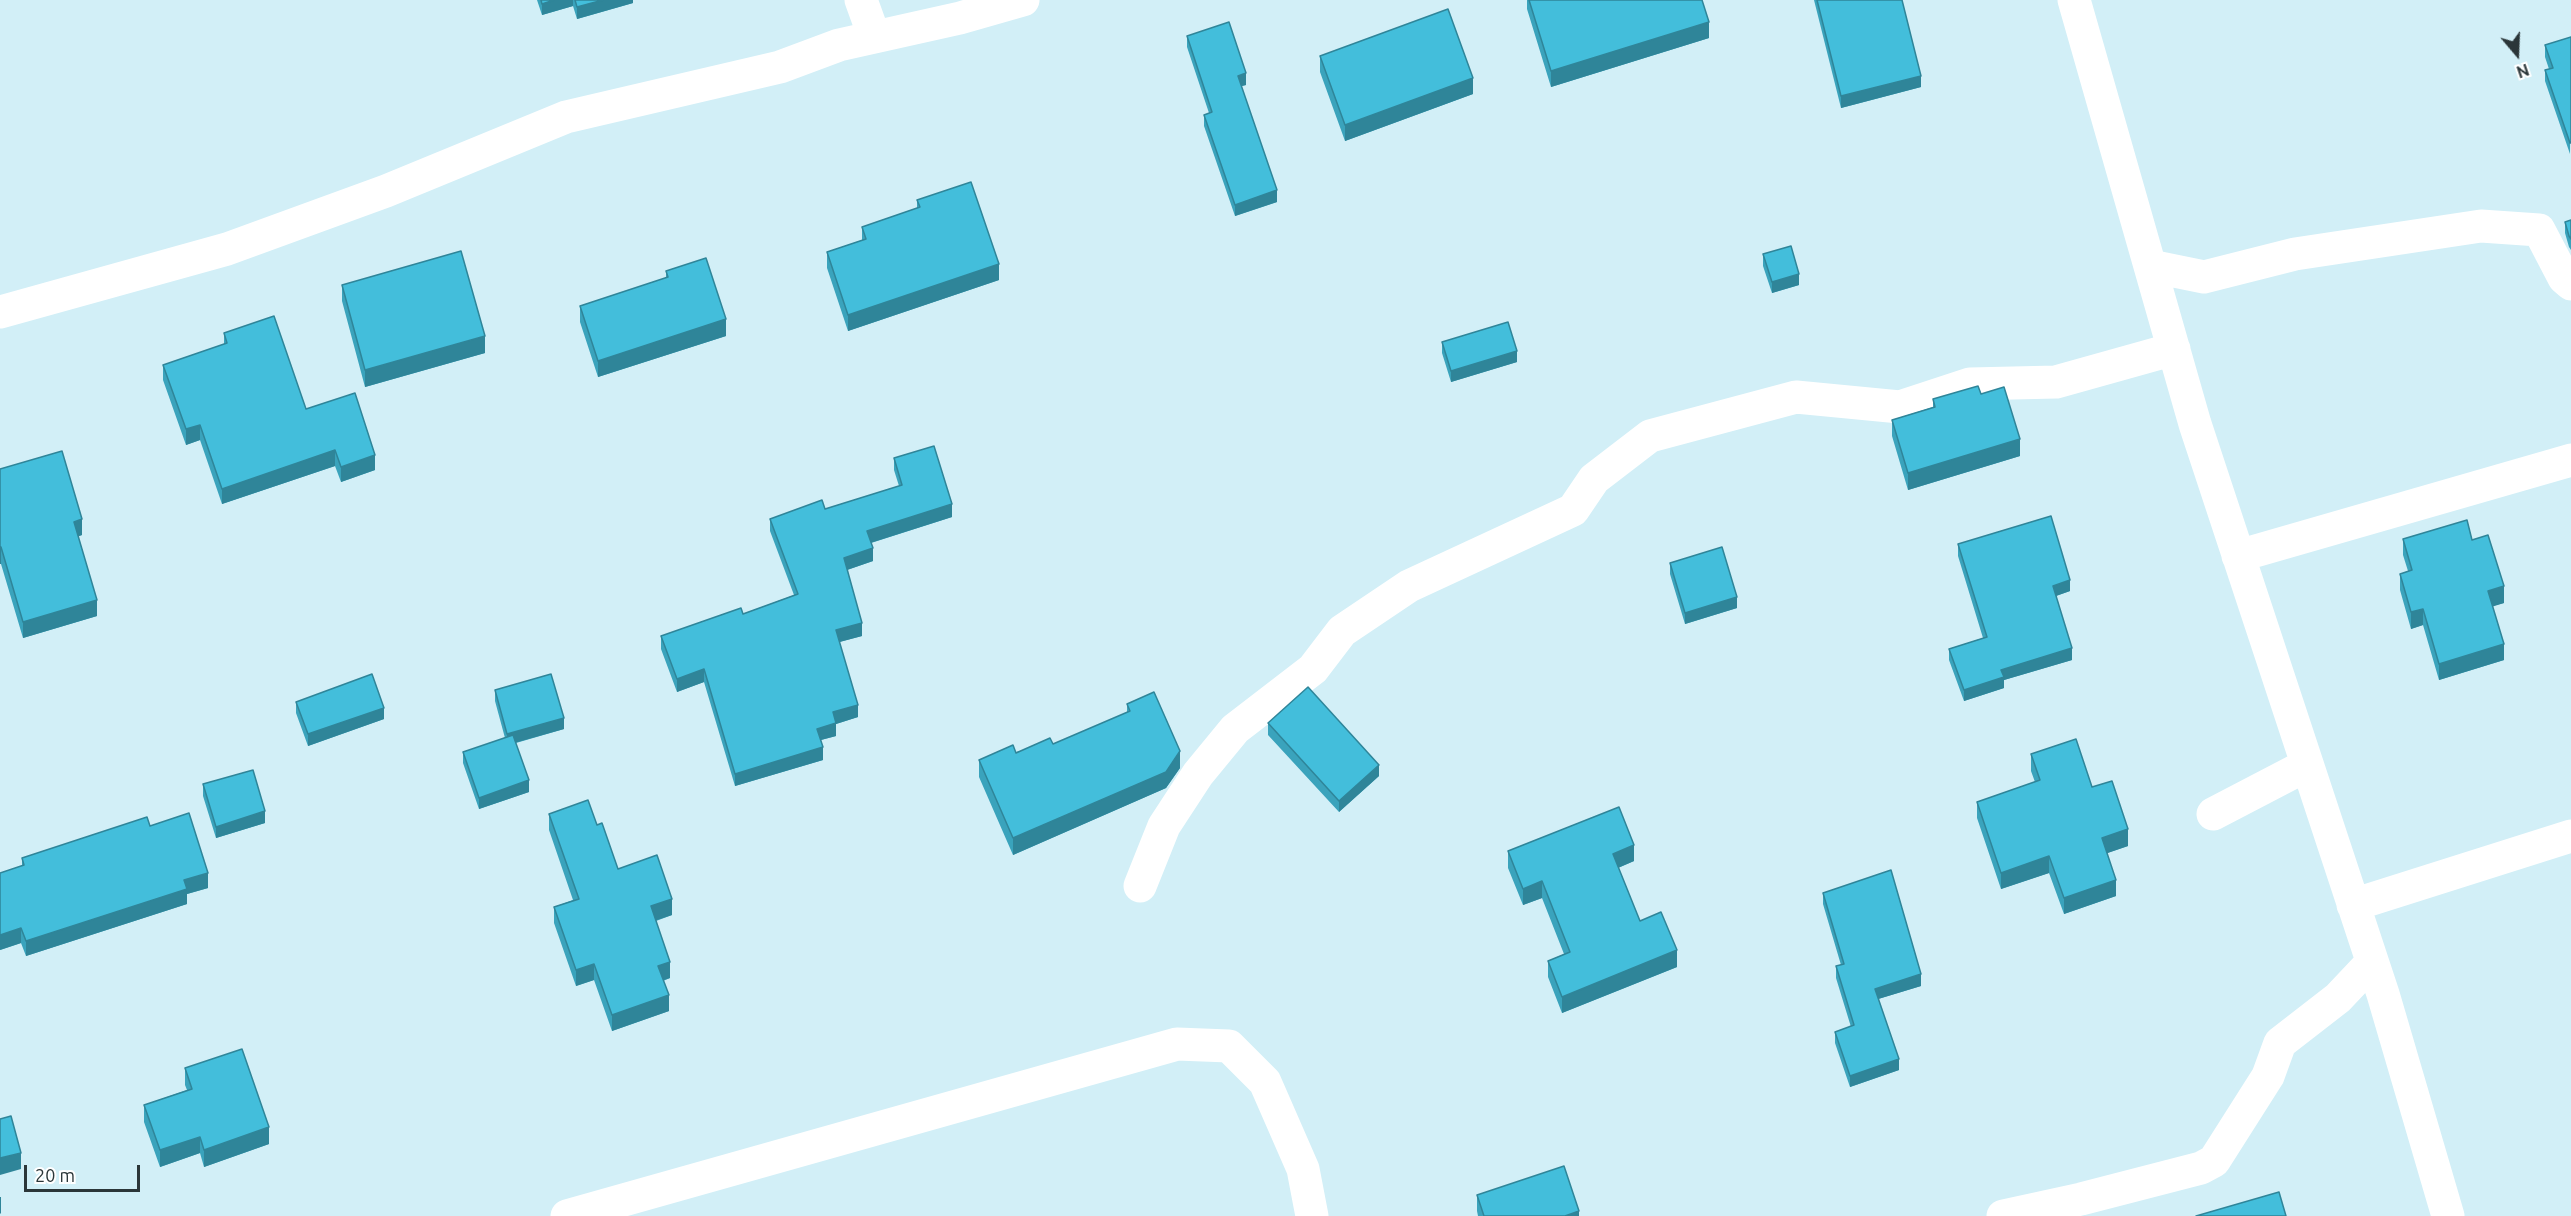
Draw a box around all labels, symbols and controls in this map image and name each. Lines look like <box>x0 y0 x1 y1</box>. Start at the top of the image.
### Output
north arrow <box>2487 24 2547 84</box>
text: N <box>2514 61 2531 81</box>
scale bar <box>27 1153 142 1191</box>
text: 20 m <box>35 1165 75 1185</box>

